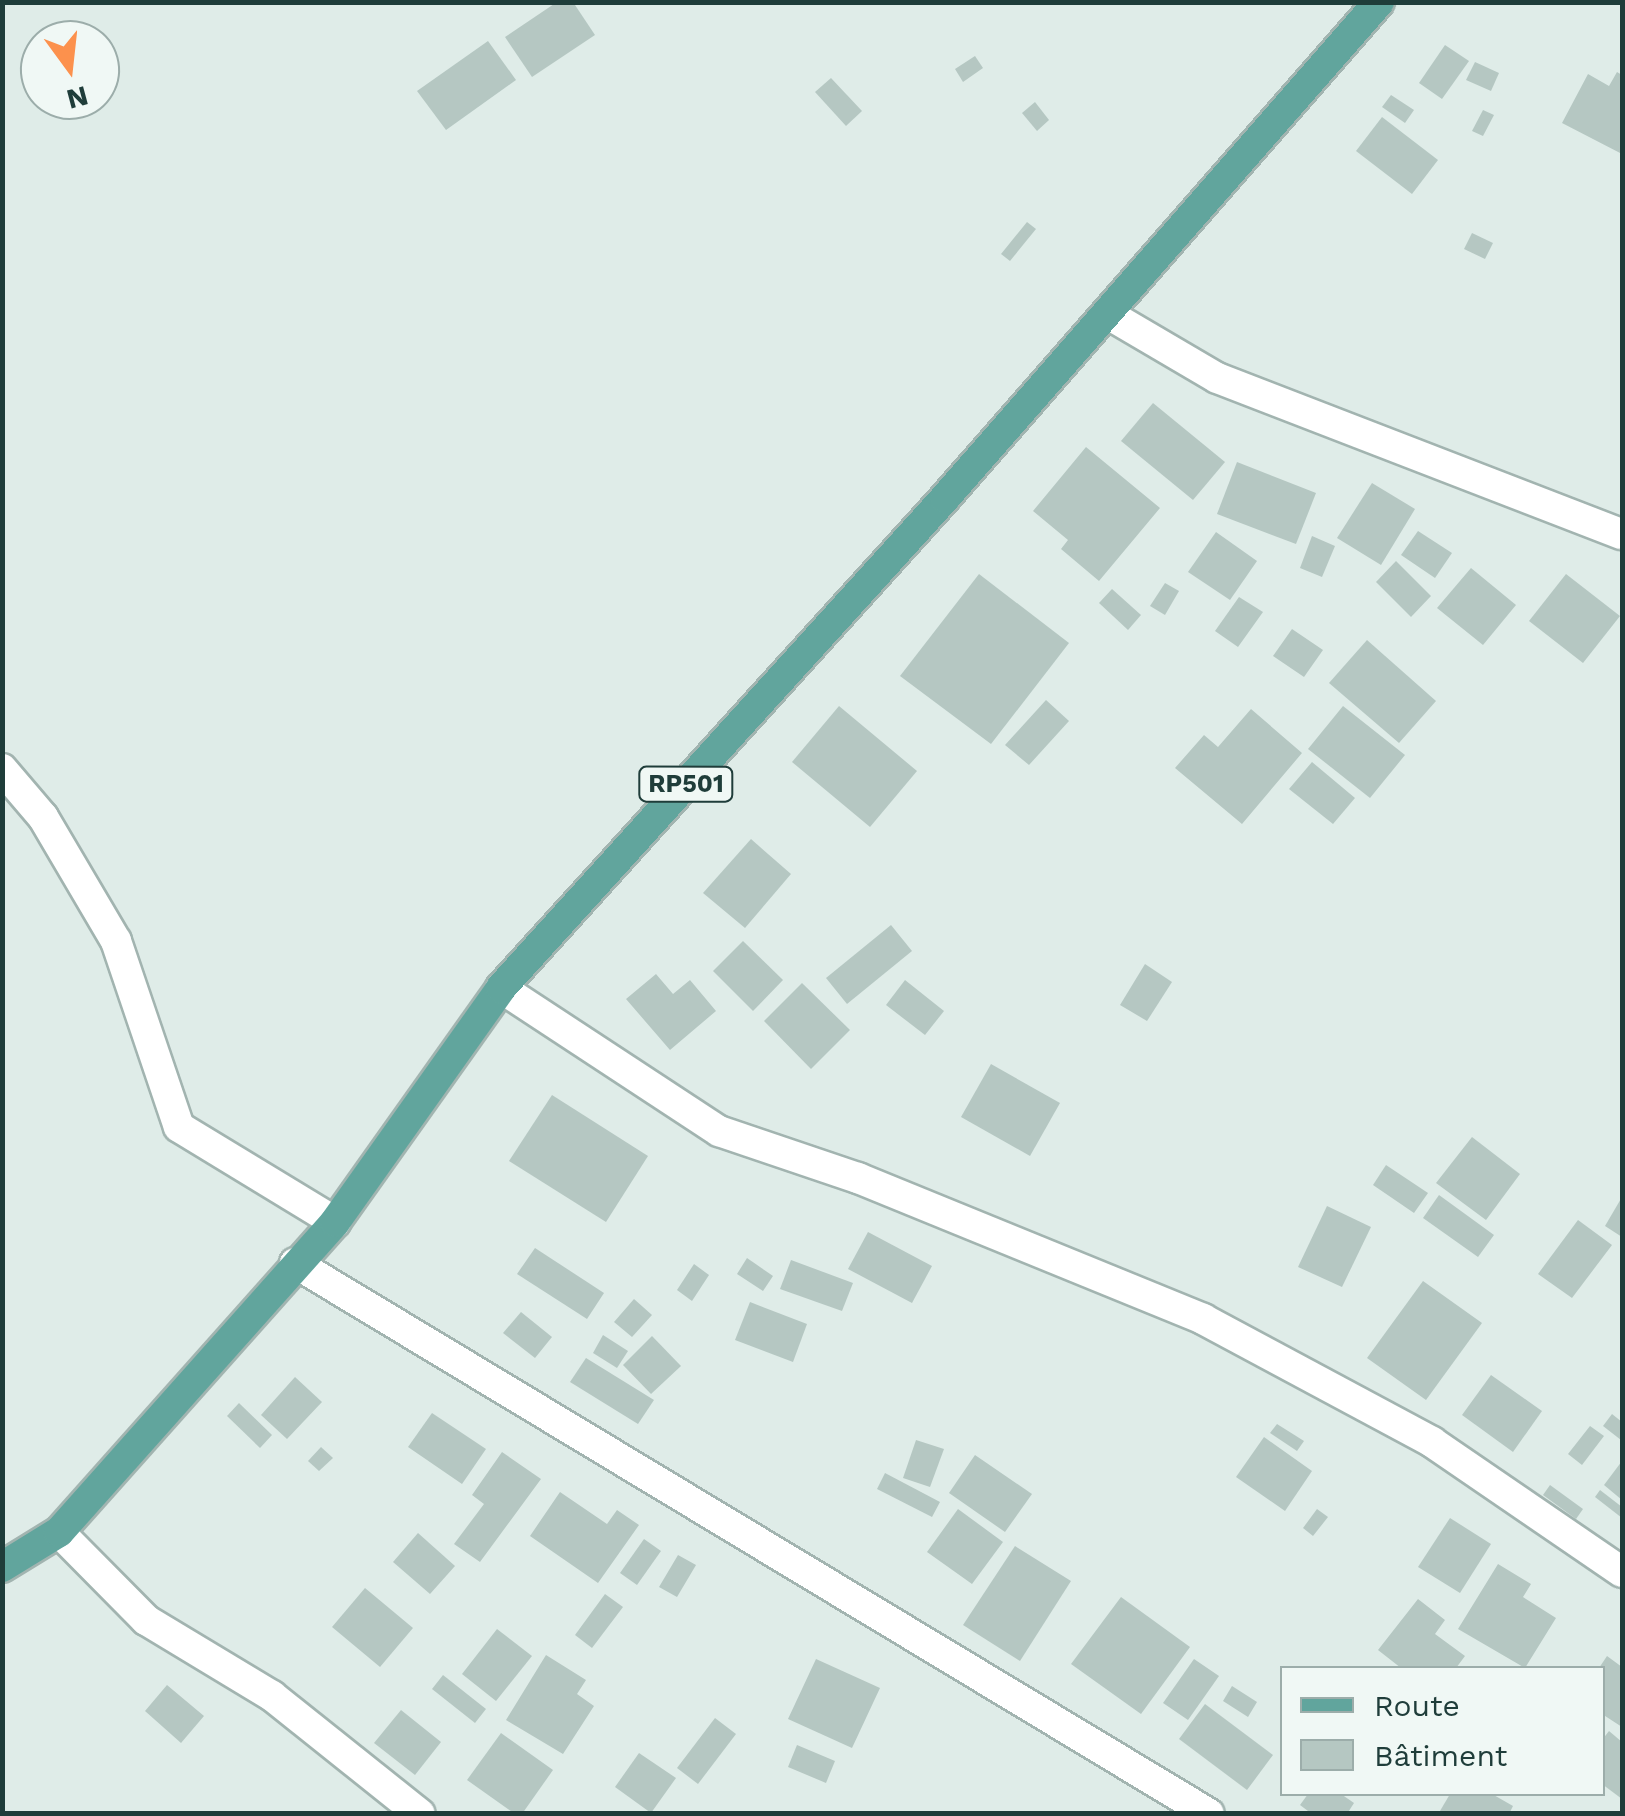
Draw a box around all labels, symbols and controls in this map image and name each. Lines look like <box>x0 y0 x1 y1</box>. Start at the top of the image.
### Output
north arrow <box>20 20 120 120</box>
text: N <box>63 79 92 116</box>
road number: RP501 <box>636 764 736 804</box>
legend <box>1280 1666 1605 1796</box>
text: Route <box>1374 1688 1460 1723</box>
text: Bâtiment <box>1374 1738 1507 1773</box>

